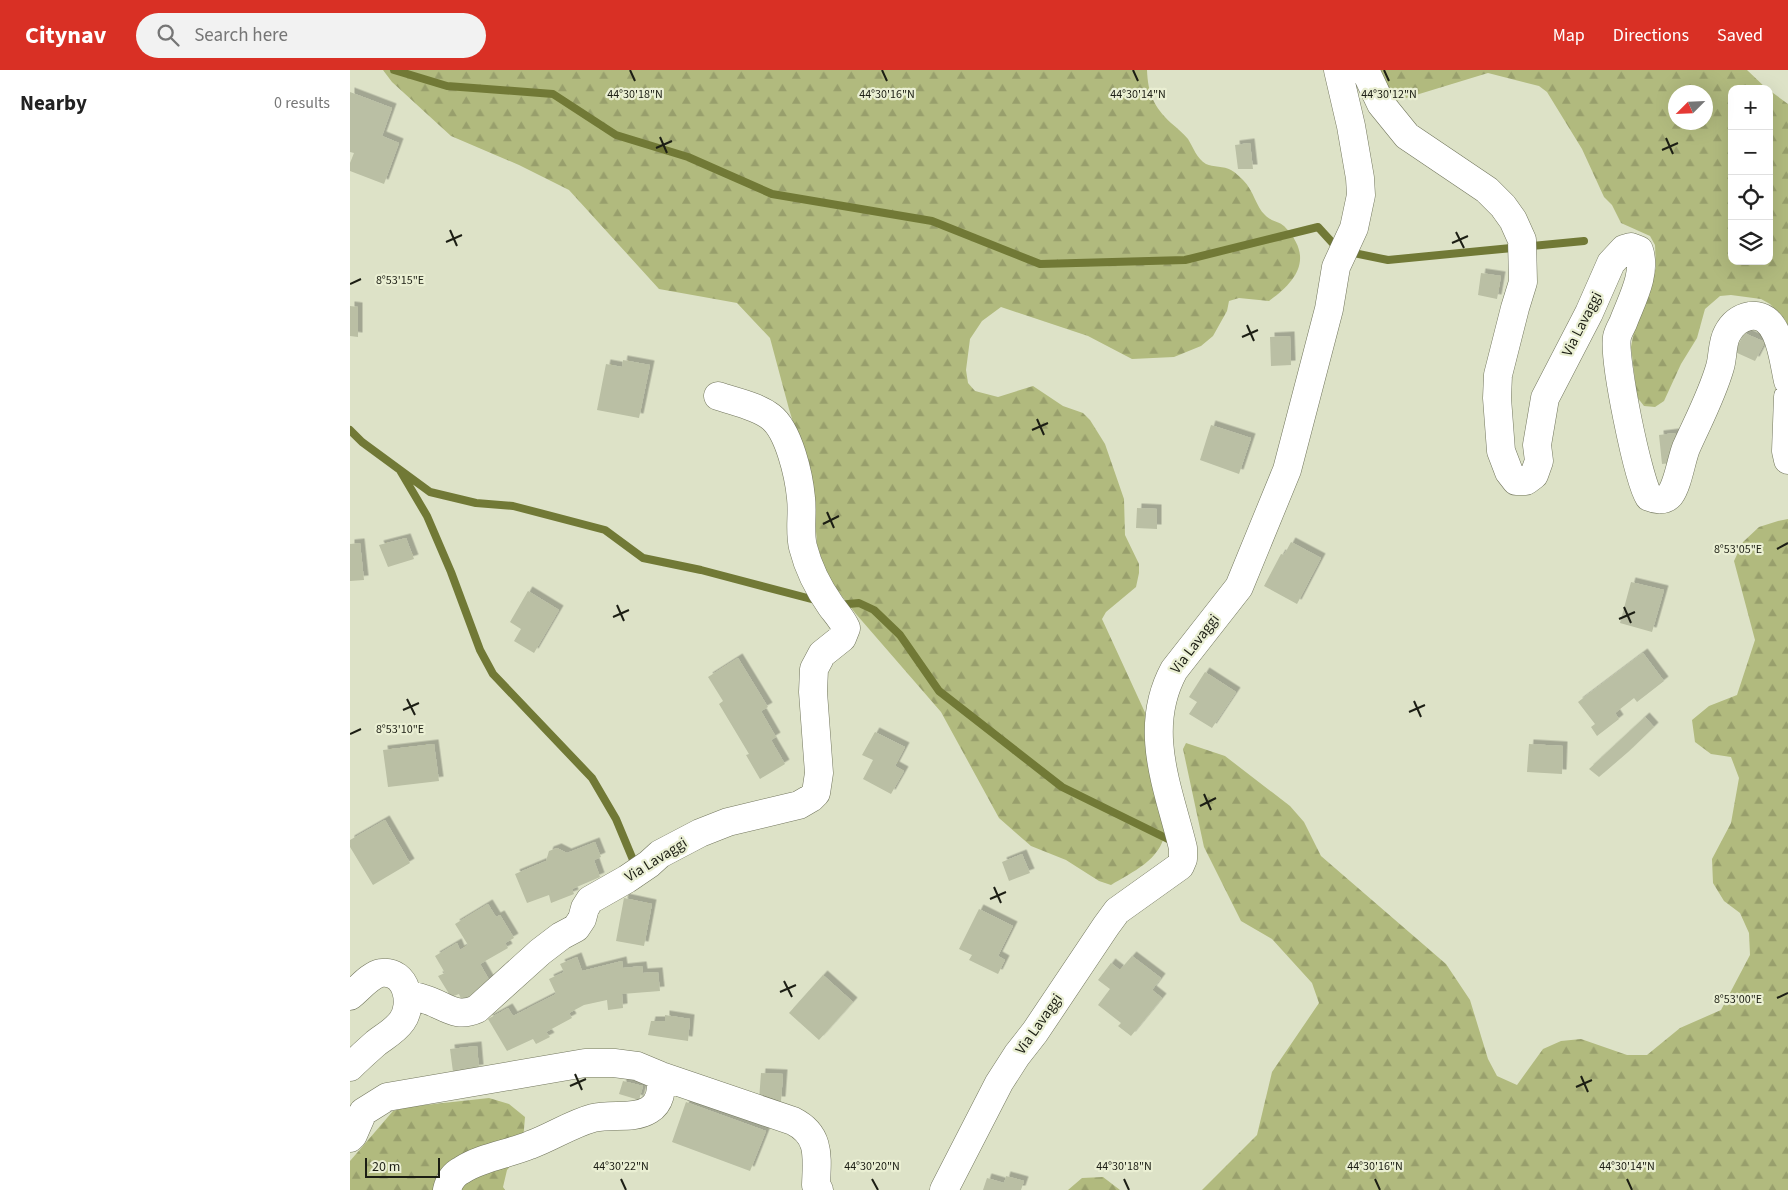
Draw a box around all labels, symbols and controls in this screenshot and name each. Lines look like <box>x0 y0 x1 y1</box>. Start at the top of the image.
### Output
search box <box>136 13 486 58</box>
text: Citynav <box>25 18 106 53</box>
icon: search <box>154 21 182 49</box>
text: Search here <box>194 22 288 49</box>
text: Map <box>1553 23 1585 48</box>
text: Directions <box>1613 23 1689 48</box>
text: Saved <box>1717 23 1763 48</box>
north arrow <box>1668 85 1713 130</box>
map controls <box>1728 85 1773 265</box>
button: + <box>1728 85 1773 130</box>
text: 44°30'18"N <box>607 86 663 103</box>
text: 44°30'16"N <box>859 86 915 103</box>
text: 44°30'14"N <box>1110 86 1166 103</box>
text: 44°30'12"N <box>1361 86 1417 103</box>
text: Nearby <box>20 88 87 118</box>
text: 0 results <box>274 92 330 114</box>
button: − <box>1728 130 1773 175</box>
button: locate <box>1728 175 1773 220</box>
button: layers <box>1728 220 1773 265</box>
text: 8°53'15"E <box>376 272 424 289</box>
street label: Via Lavaggi <box>1557 288 1607 360</box>
text: 8°53'05"E <box>1714 541 1762 558</box>
street label: Via Lavaggi <box>1166 610 1224 678</box>
text: 8°53'10"E <box>376 721 424 738</box>
street label: Via Lavaggi <box>621 833 691 887</box>
street label: Via Lavaggi <box>1010 989 1068 1059</box>
text: 8°53'00"E <box>1714 991 1762 1008</box>
scale bar <box>365 1155 440 1178</box>
text: 20 m <box>372 1157 400 1177</box>
text: 44°30'22"N <box>593 1158 649 1175</box>
text: 44°30'20"N <box>844 1158 900 1175</box>
text: 44°30'18"N <box>1096 1158 1152 1175</box>
text: 44°30'16"N <box>1347 1158 1403 1175</box>
text: 44°30'14"N <box>1599 1158 1655 1175</box>

